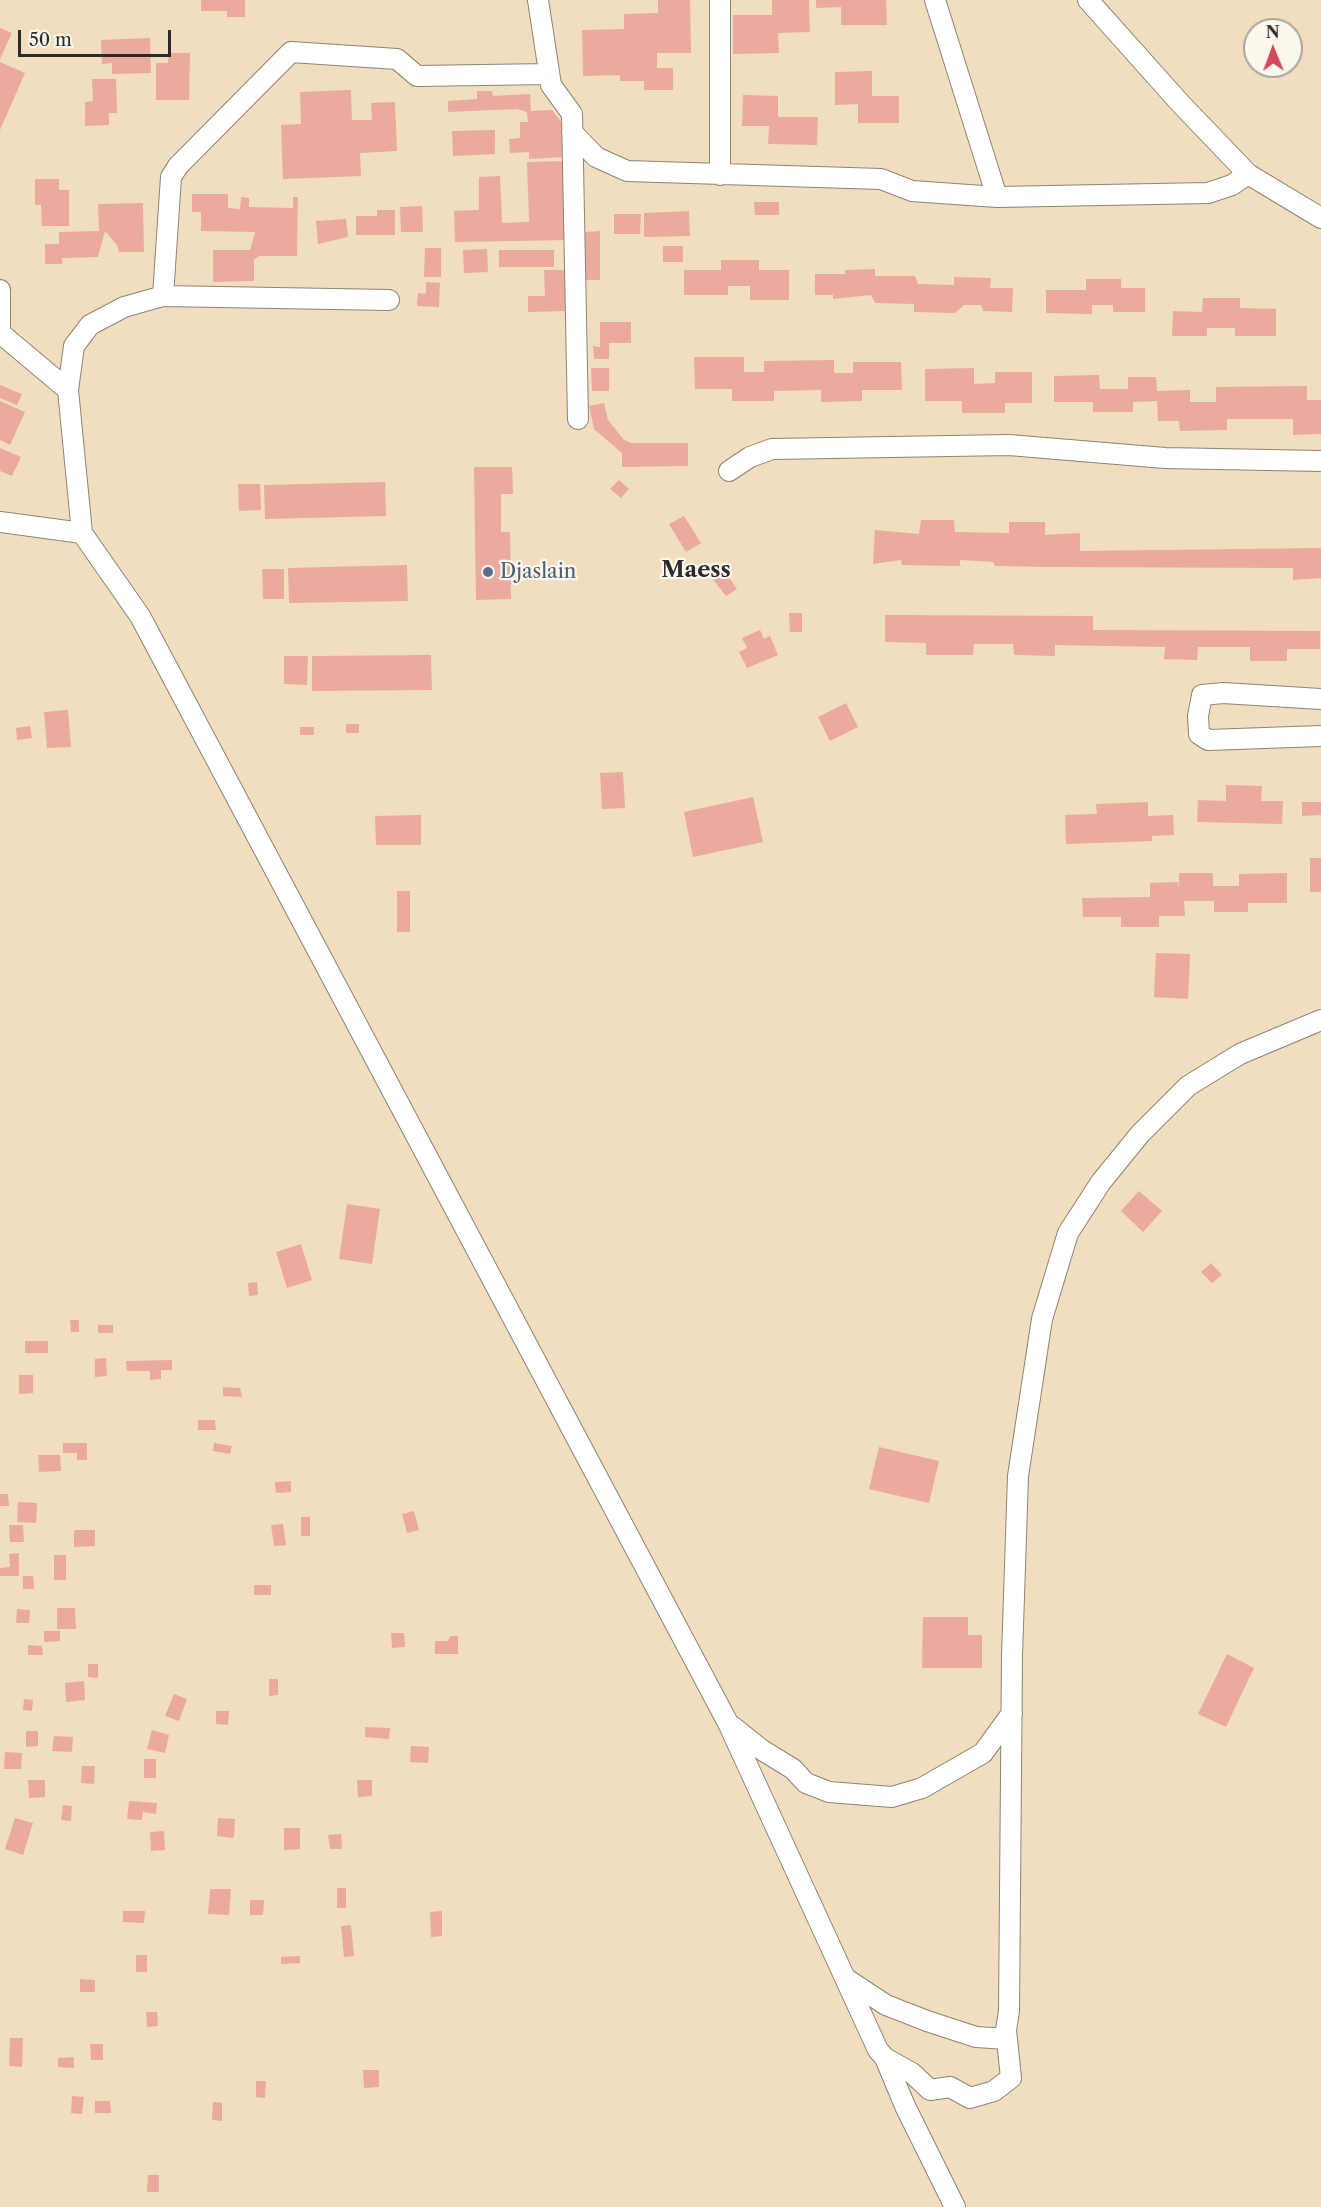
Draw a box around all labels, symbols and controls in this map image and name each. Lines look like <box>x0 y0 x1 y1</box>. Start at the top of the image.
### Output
scale bar <box>21 18 174 56</box>
north arrow <box>1243 18 1303 78</box>
text: N <box>1266 22 1280 42</box>
text: 50 m <box>29 29 72 51</box>
district label: Maess <box>661 558 731 584</box>
place label: Djaslain <box>500 560 576 584</box>
marker: Djaslain <box>481 565 495 579</box>

